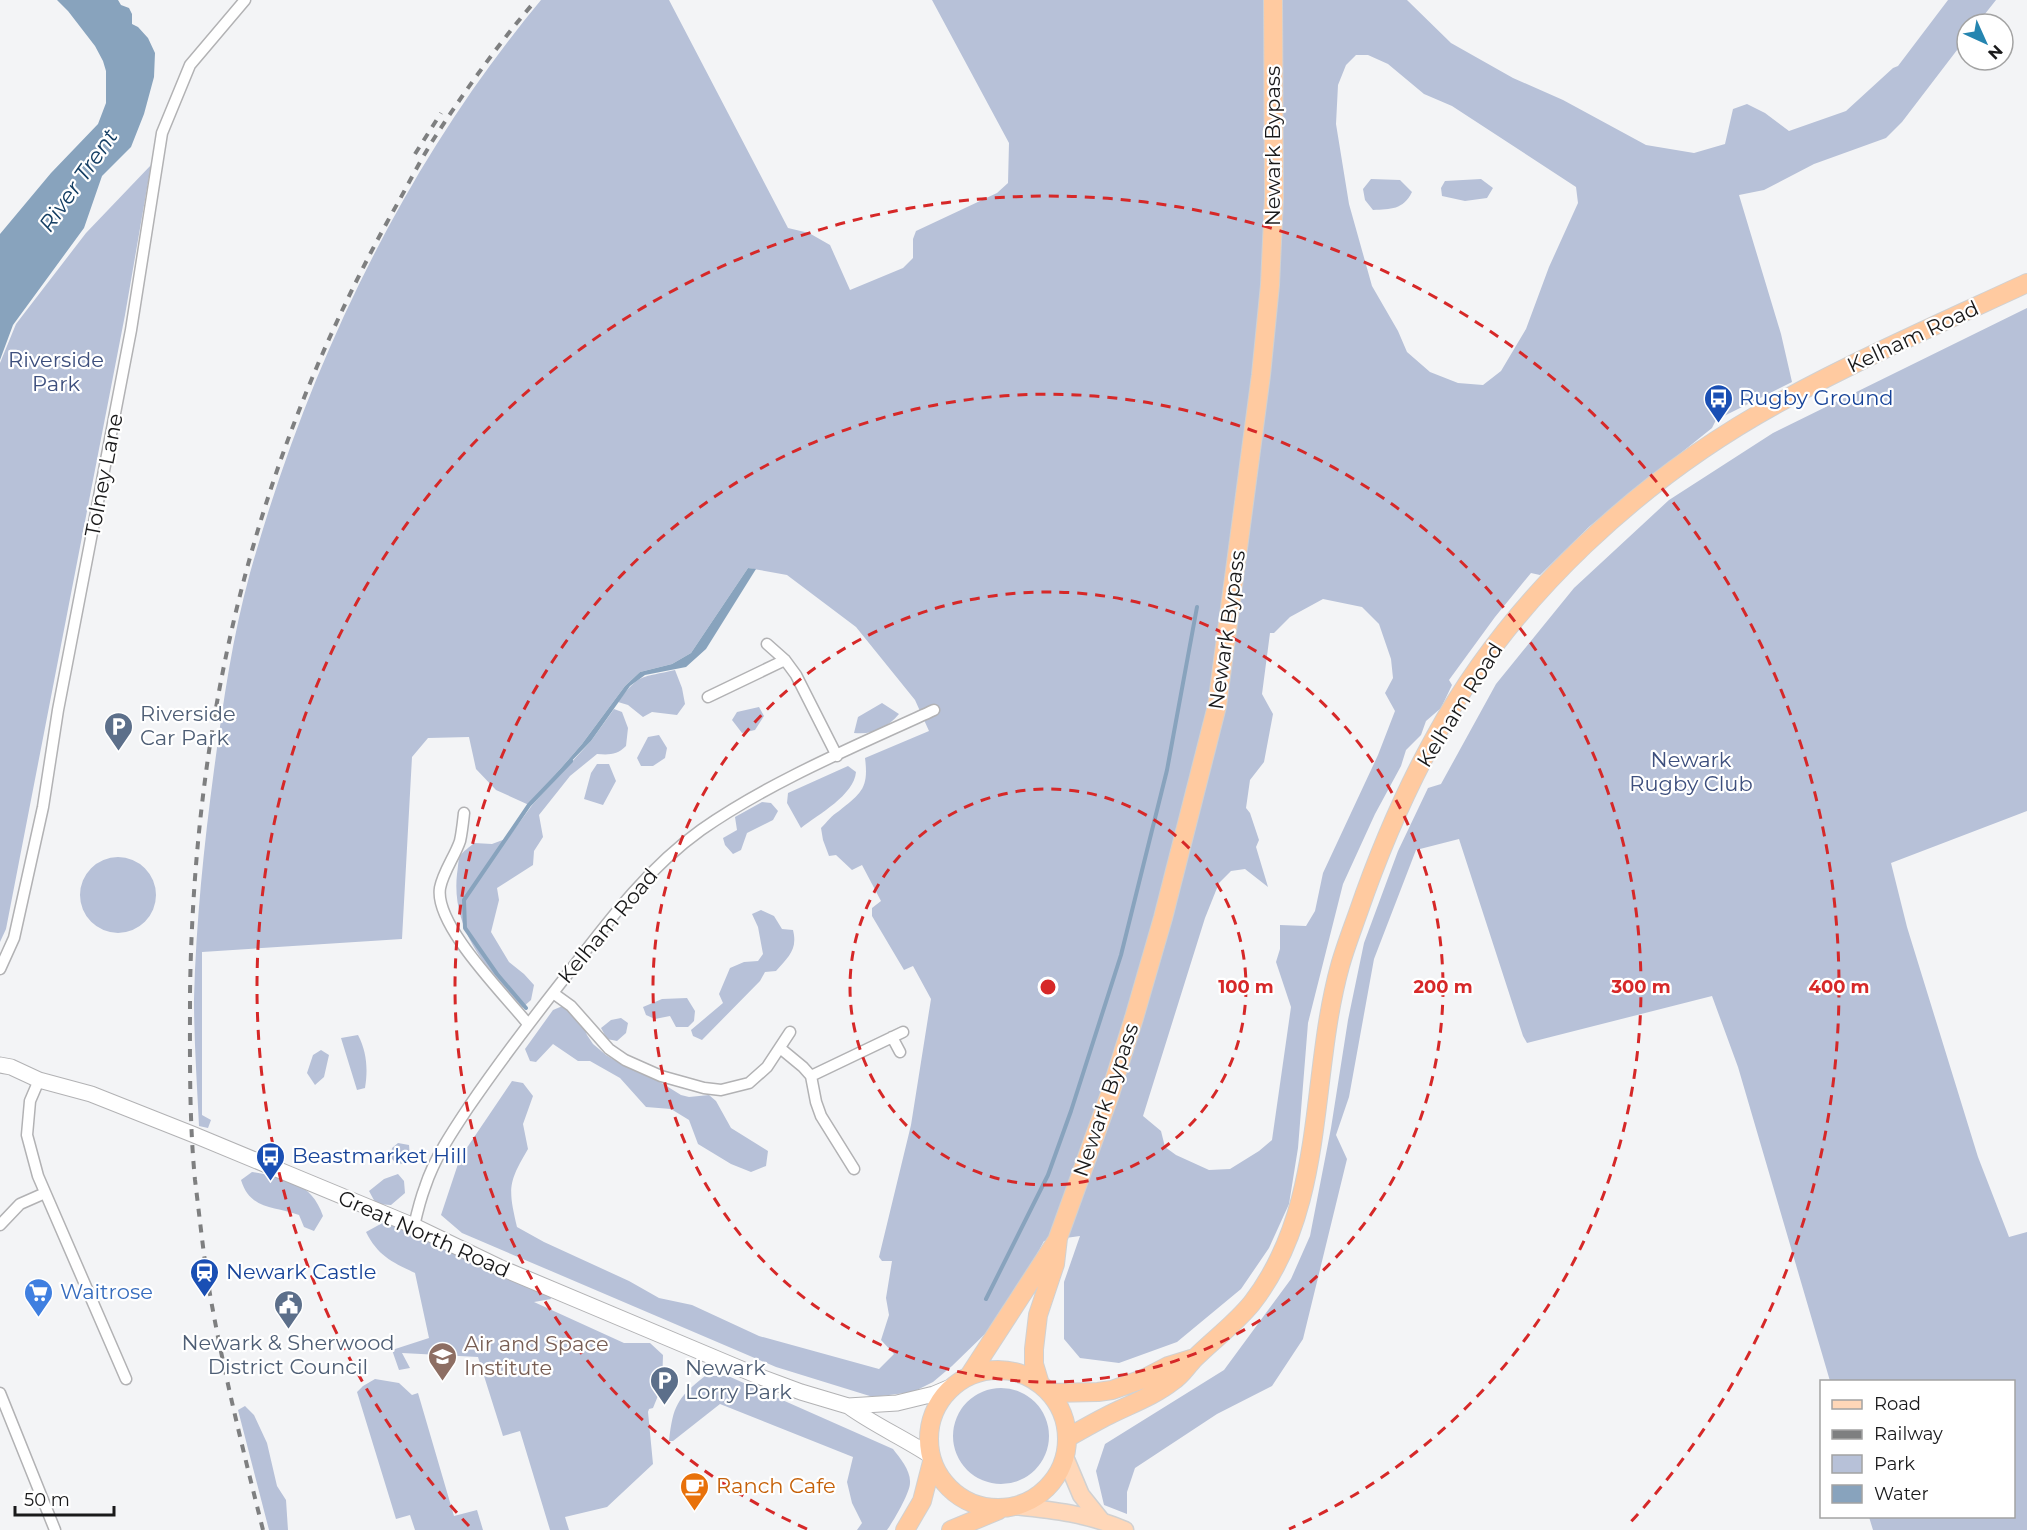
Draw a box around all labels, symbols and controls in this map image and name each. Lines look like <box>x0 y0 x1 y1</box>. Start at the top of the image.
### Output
north arrow <box>1955 12 2015 72</box>
text: N <box>1984 41 2007 64</box>
street label: Newark Bypass <box>1260 66 1285 226</box>
water label: River Trent <box>33 124 124 237</box>
street label: Kelham Road <box>1843 295 1982 378</box>
park label: Riverside Park <box>8 347 104 396</box>
bus stop icon: Rugby Ground <box>1702 382 1734 424</box>
place label: Rugby Ground <box>1739 385 1894 410</box>
street label: Tolney Lane <box>79 411 128 539</box>
street label: Newark Bypass <box>1203 549 1250 711</box>
street label: Kelham Road <box>1411 638 1508 772</box>
place label: Riverside Car Park <box>140 701 236 750</box>
parking icon: Riverside Car Park <box>103 710 135 752</box>
park label: Newark Rugby Club <box>1629 747 1753 796</box>
street label: Kelham Road <box>552 863 663 988</box>
text: 100 m <box>1218 976 1274 998</box>
text: 200 m <box>1413 976 1473 998</box>
text: 300 m <box>1610 976 1671 998</box>
text: 400 m <box>1809 976 1869 998</box>
centre of rings <box>1038 977 1058 997</box>
street label: Newark Bypass <box>1068 1020 1143 1180</box>
bus stop icon: Beastmarket Hill <box>255 1140 287 1182</box>
place label: Beastmarket Hill <box>292 1143 467 1168</box>
street label: Great North Road <box>334 1184 514 1283</box>
station icon: Newark Castle <box>189 1256 221 1298</box>
place label: Newark Castle <box>226 1259 377 1284</box>
supermarket icon: Waitrose <box>23 1276 55 1318</box>
place label: Waitrose <box>60 1279 153 1304</box>
public building icon: Newark & Sherwood District Council <box>272 1288 304 1330</box>
place label: Newark & Sherwood District Council <box>181 1330 395 1379</box>
place label: Air and Space Institute <box>464 1331 609 1380</box>
school or university icon: Air and Space Institute <box>427 1340 459 1382</box>
place label: Newark Lorry Park <box>685 1355 792 1404</box>
parking icon: Newark Lorry Park <box>648 1364 680 1406</box>
legend <box>1820 1380 2015 1518</box>
text: Road <box>1874 1393 1921 1415</box>
text: Railway <box>1874 1423 1943 1445</box>
text: Park <box>1874 1453 1915 1475</box>
cafe icon: Ranch Cafe <box>679 1470 711 1512</box>
place label: Ranch Cafe <box>716 1473 836 1498</box>
scale bar <box>15 1479 114 1517</box>
text: Water <box>1874 1483 1929 1505</box>
text: 50 m <box>24 1489 70 1511</box>

